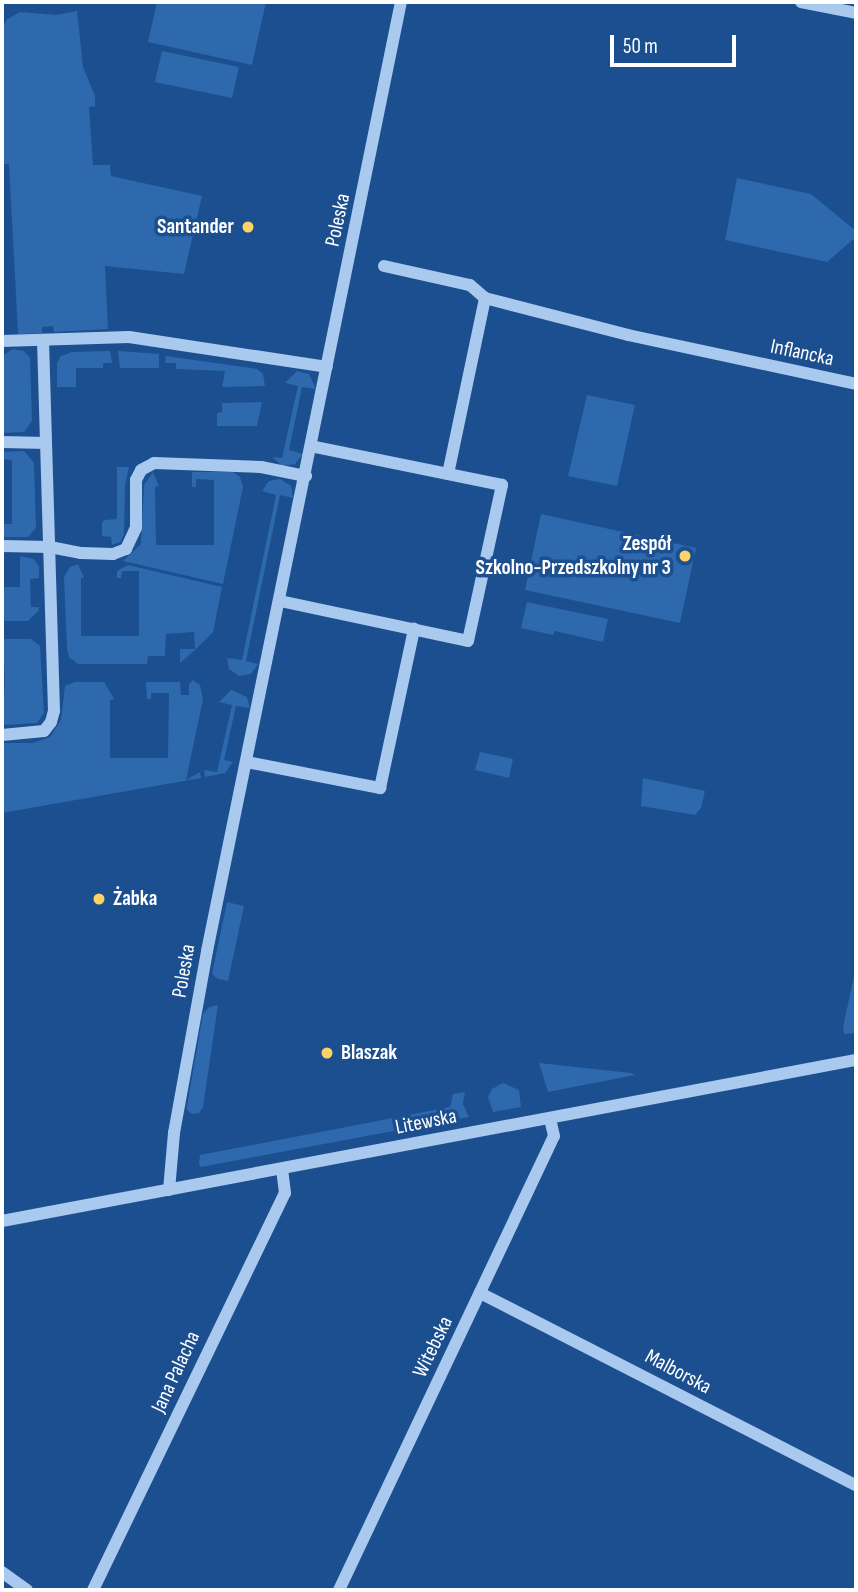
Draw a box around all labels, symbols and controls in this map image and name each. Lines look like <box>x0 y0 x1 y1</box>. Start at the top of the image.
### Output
scale bar <box>613 21 739 65</box>
text: 50 m <box>623 34 658 59</box>
street label: Poleska <box>320 191 356 249</box>
place label: Santander <box>157 214 234 240</box>
marker: Santander <box>240 219 256 235</box>
street label: Inflancka <box>768 334 836 372</box>
place label: Zespół Szkolno-Przedszkolny nr 3 <box>476 531 671 581</box>
marker: Zespół Szkolno-Przedszkolny nr 3 <box>677 548 693 564</box>
place label: Żabka <box>113 886 157 912</box>
marker: Żabka <box>91 891 107 907</box>
street label: Poleska <box>167 942 201 1000</box>
place label: Blaszak <box>341 1040 397 1066</box>
marker: Blaszak <box>319 1045 335 1061</box>
street label: Litewska <box>393 1104 459 1140</box>
street label: Witebska <box>408 1312 458 1382</box>
street label: Jana Palacha <box>146 1327 206 1417</box>
street label: Malborska <box>641 1344 715 1400</box>

